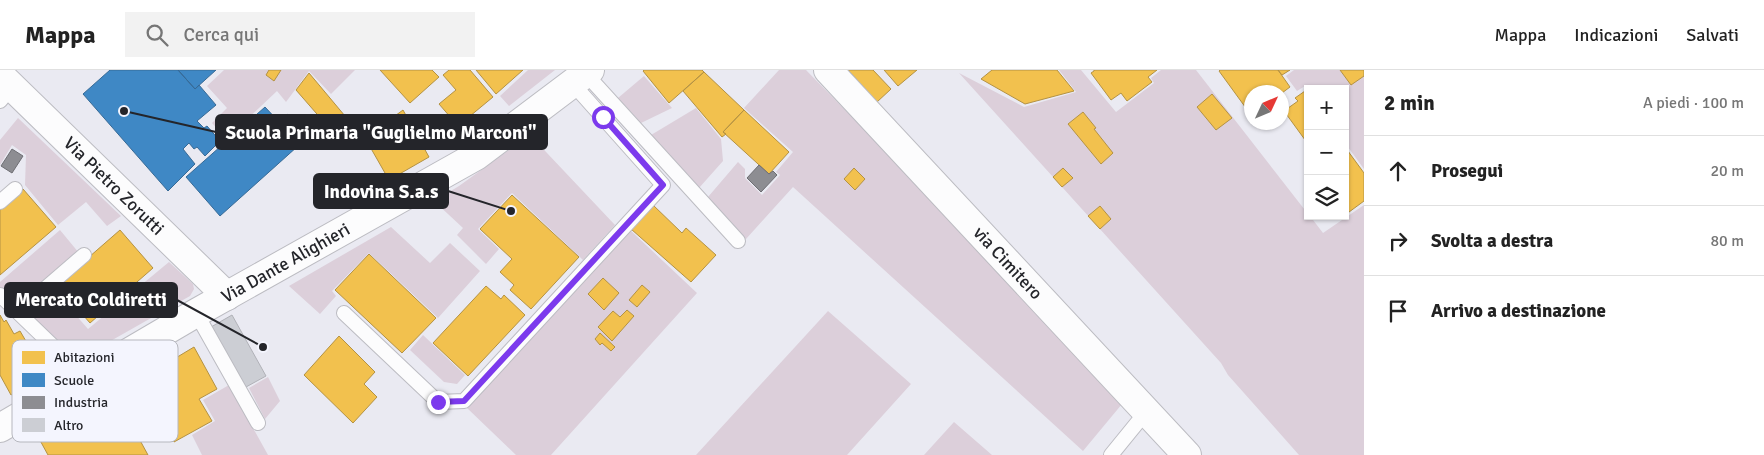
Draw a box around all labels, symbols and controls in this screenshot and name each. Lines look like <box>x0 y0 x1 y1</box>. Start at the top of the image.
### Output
search box <box>125 12 475 57</box>
text: Mappa <box>25 20 95 50</box>
icon: search <box>143 21 171 49</box>
text: Cerca qui <box>183 23 259 47</box>
text: Mappa <box>1494 24 1546 46</box>
text: Indicazioni <box>1574 24 1658 46</box>
text: Salvati <box>1686 24 1739 46</box>
north arrow <box>1244 85 1289 130</box>
map controls <box>1304 85 1349 220</box>
button: + <box>1304 85 1349 130</box>
text: 2 min <box>1384 90 1435 116</box>
text: A piedi · 100 m <box>1643 93 1744 113</box>
route start <box>592 106 615 129</box>
callout: Scuola Primaria "Guglielmo Marconi" <box>216 115 547 149</box>
text: Scuola Primaria "Guglielmo Marconi" <box>226 121 536 145</box>
button: − <box>1304 130 1349 175</box>
street label: Via Pietro Zorutti <box>59 132 169 240</box>
icon: ahead <box>1384 157 1412 185</box>
text: Prosegui <box>1431 159 1503 183</box>
text: 20 m <box>1710 161 1744 181</box>
callout: Indovina S.a.s <box>314 174 448 208</box>
button: layers <box>1304 175 1349 220</box>
text: Indovina S.a.s <box>324 180 438 204</box>
street label: Via Dante Alighieri <box>217 218 354 308</box>
street label: via Cimitero <box>969 222 1047 304</box>
icon: right <box>1384 227 1412 255</box>
text: Svolta a destra <box>1431 229 1553 253</box>
text: 80 m <box>1710 231 1744 251</box>
callout: Mercato Coldiretti <box>5 283 177 317</box>
text: Mercato Coldiretti <box>15 288 167 312</box>
icon: arrive <box>1384 297 1412 325</box>
text: Arrivo a destinazione <box>1431 299 1606 323</box>
legend <box>12 340 178 442</box>
text: Abitazioni <box>54 349 114 366</box>
text: Scuole <box>54 372 94 389</box>
route end <box>427 391 450 414</box>
text: Industria <box>54 394 108 411</box>
text: Altro <box>54 417 83 434</box>

